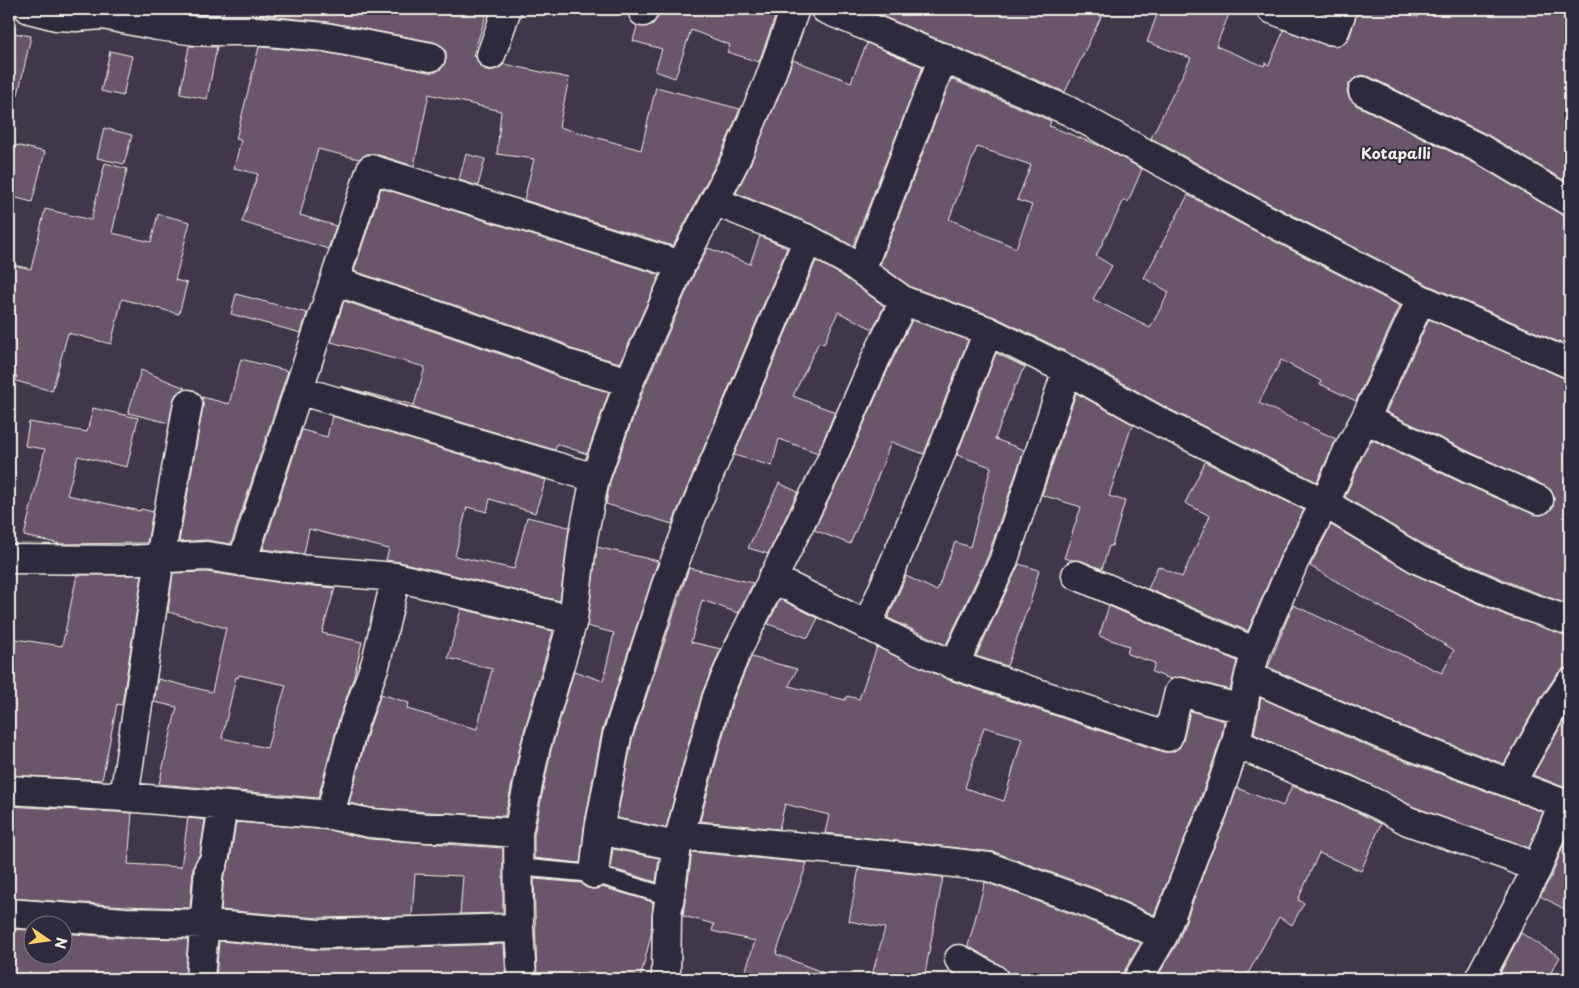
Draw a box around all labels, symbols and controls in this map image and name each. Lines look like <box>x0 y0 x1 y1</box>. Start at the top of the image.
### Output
district label: Kotapalli <box>1361 141 1431 164</box>
north arrow <box>22 916 72 966</box>
text: N <box>50 935 73 951</box>

